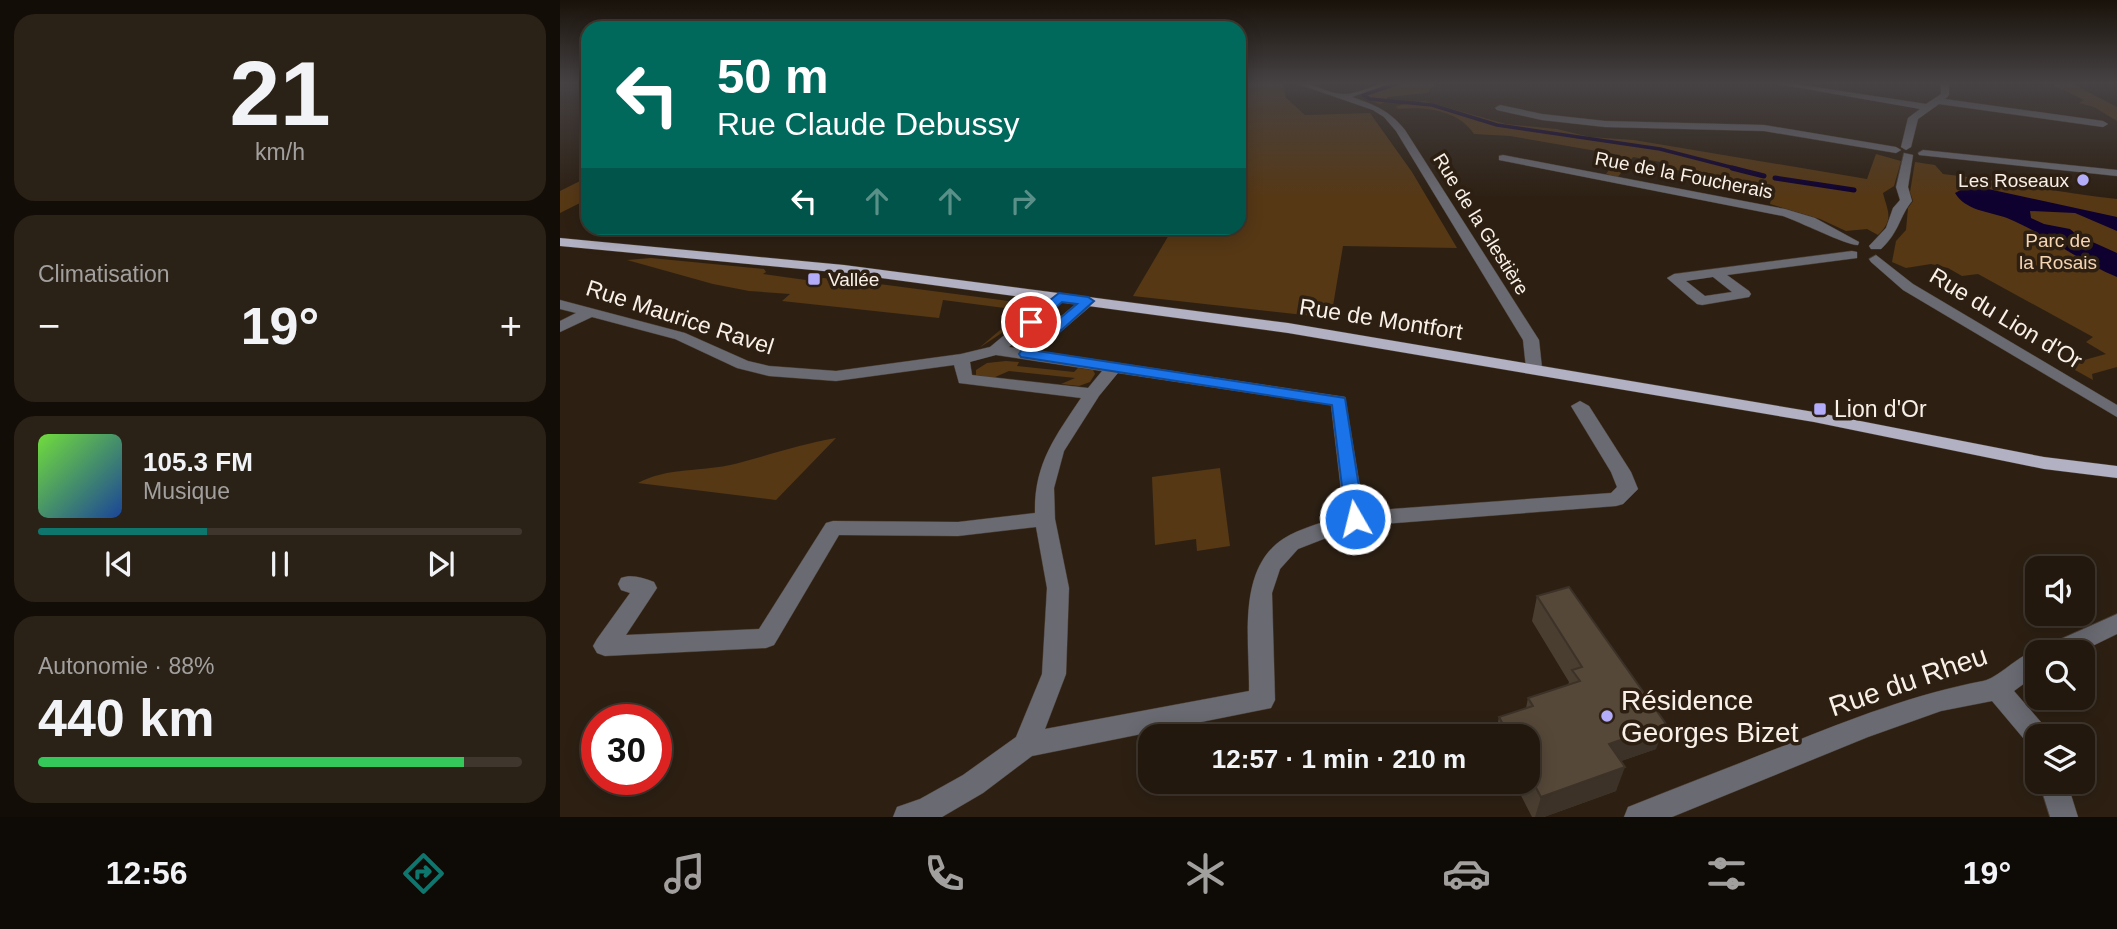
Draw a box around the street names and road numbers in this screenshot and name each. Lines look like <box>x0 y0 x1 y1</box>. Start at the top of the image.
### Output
street label: Rue de la Foucherais <box>1593 147 1775 203</box>
street label: Rue de la Glestière <box>1429 149 1533 299</box>
street label: Rue du Lion d'Or <box>1925 262 2087 374</box>
street label: Rue Maurice Ravel <box>583 274 777 360</box>
street label: Rue de Montfort <box>1298 293 1465 345</box>
street label: Rue du Rheu <box>1825 639 1991 723</box>

